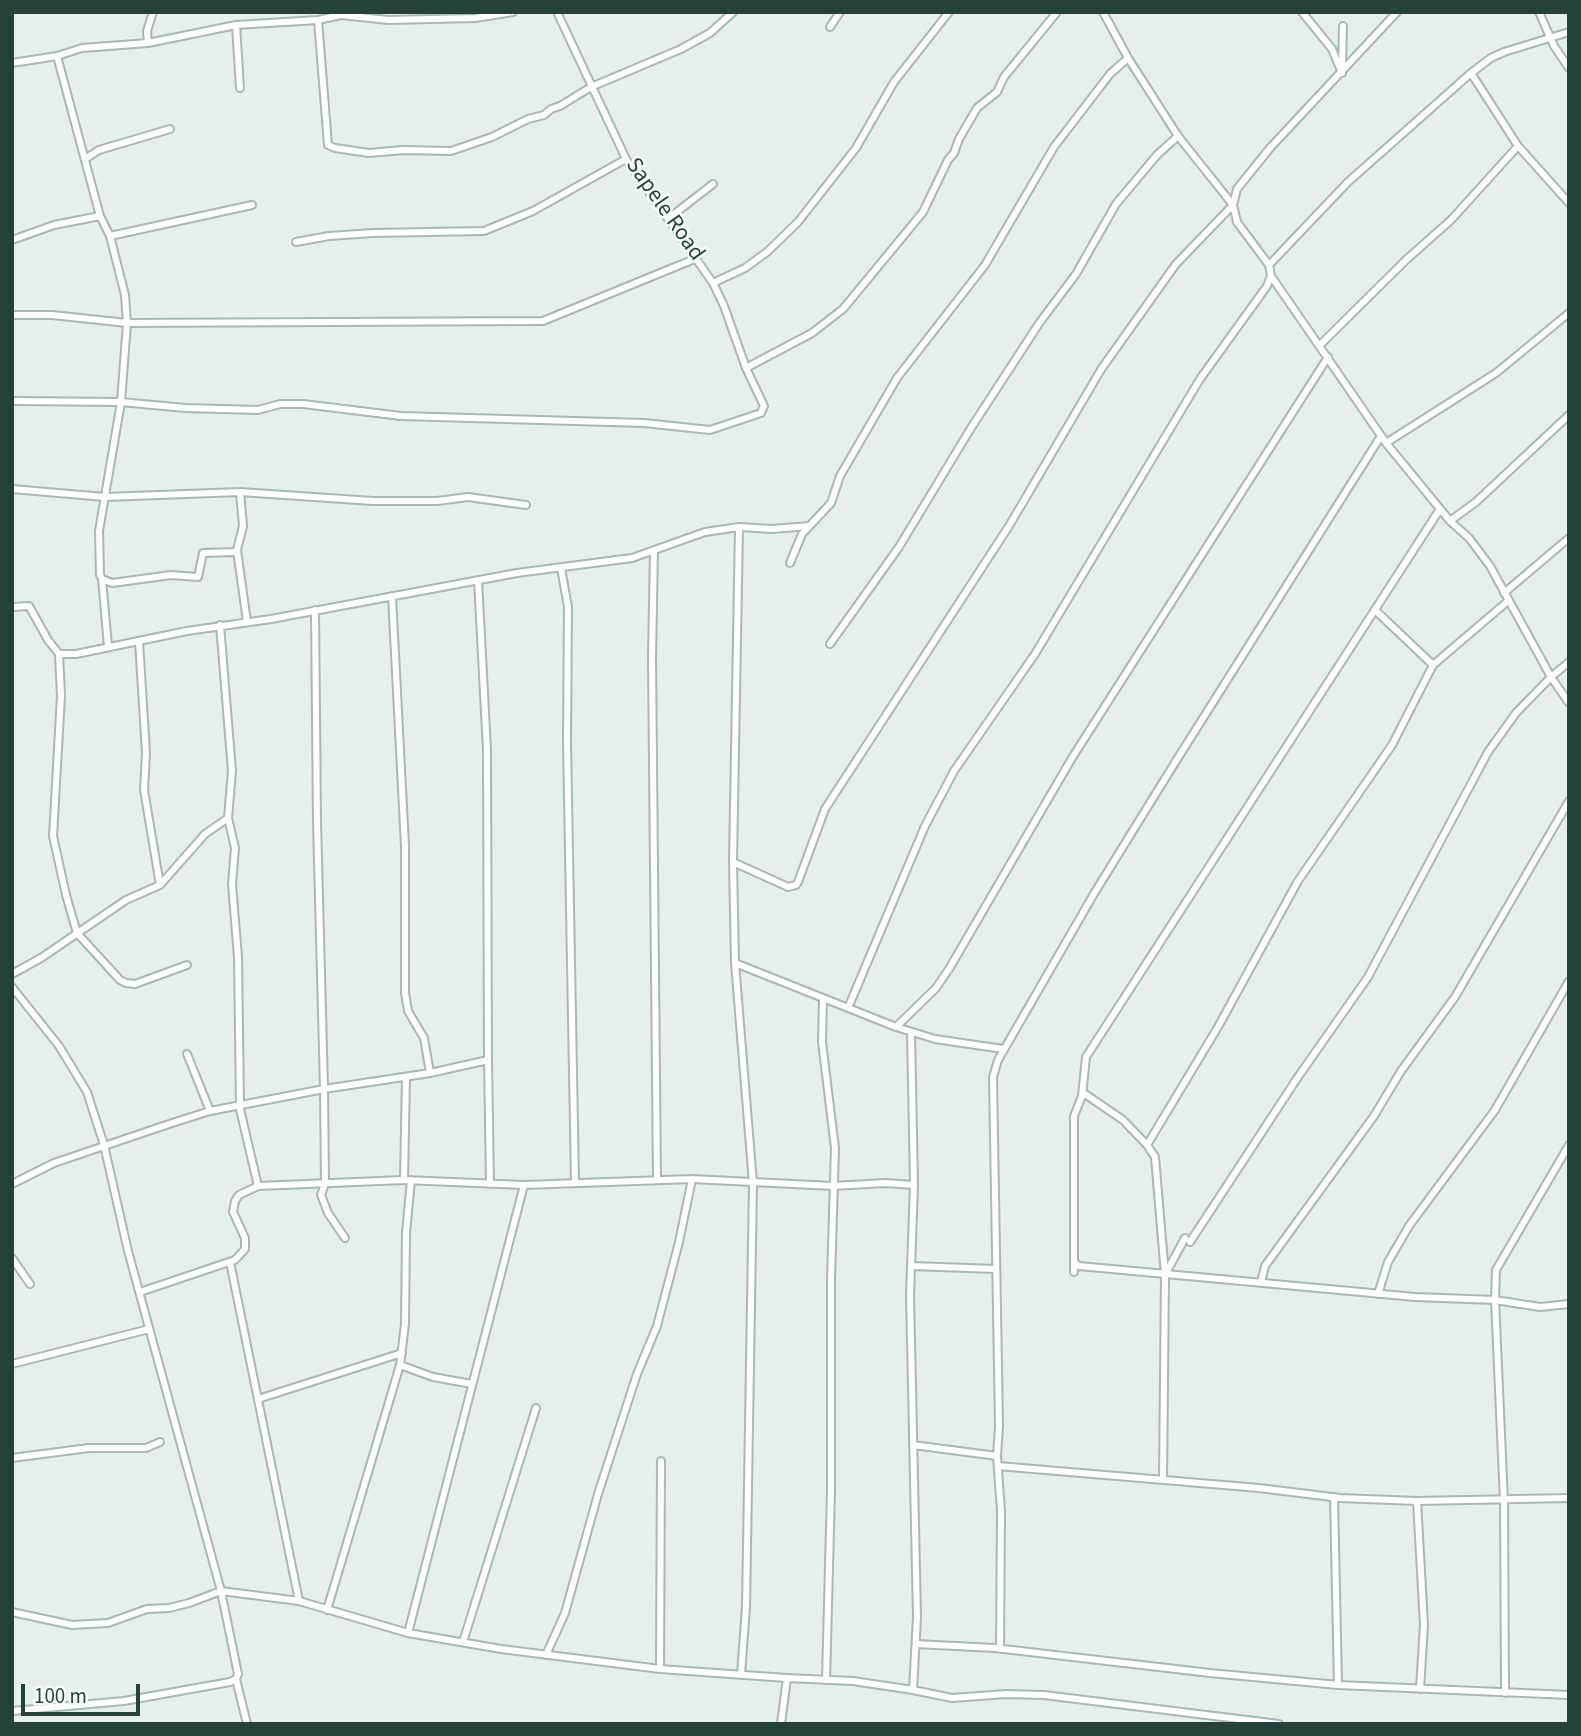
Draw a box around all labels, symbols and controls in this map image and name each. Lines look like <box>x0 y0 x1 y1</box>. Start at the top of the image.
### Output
street label: Sapele Road <box>618 153 710 267</box>
scale bar <box>24 1670 144 1714</box>
text: 100 m <box>34 1681 87 1711</box>

